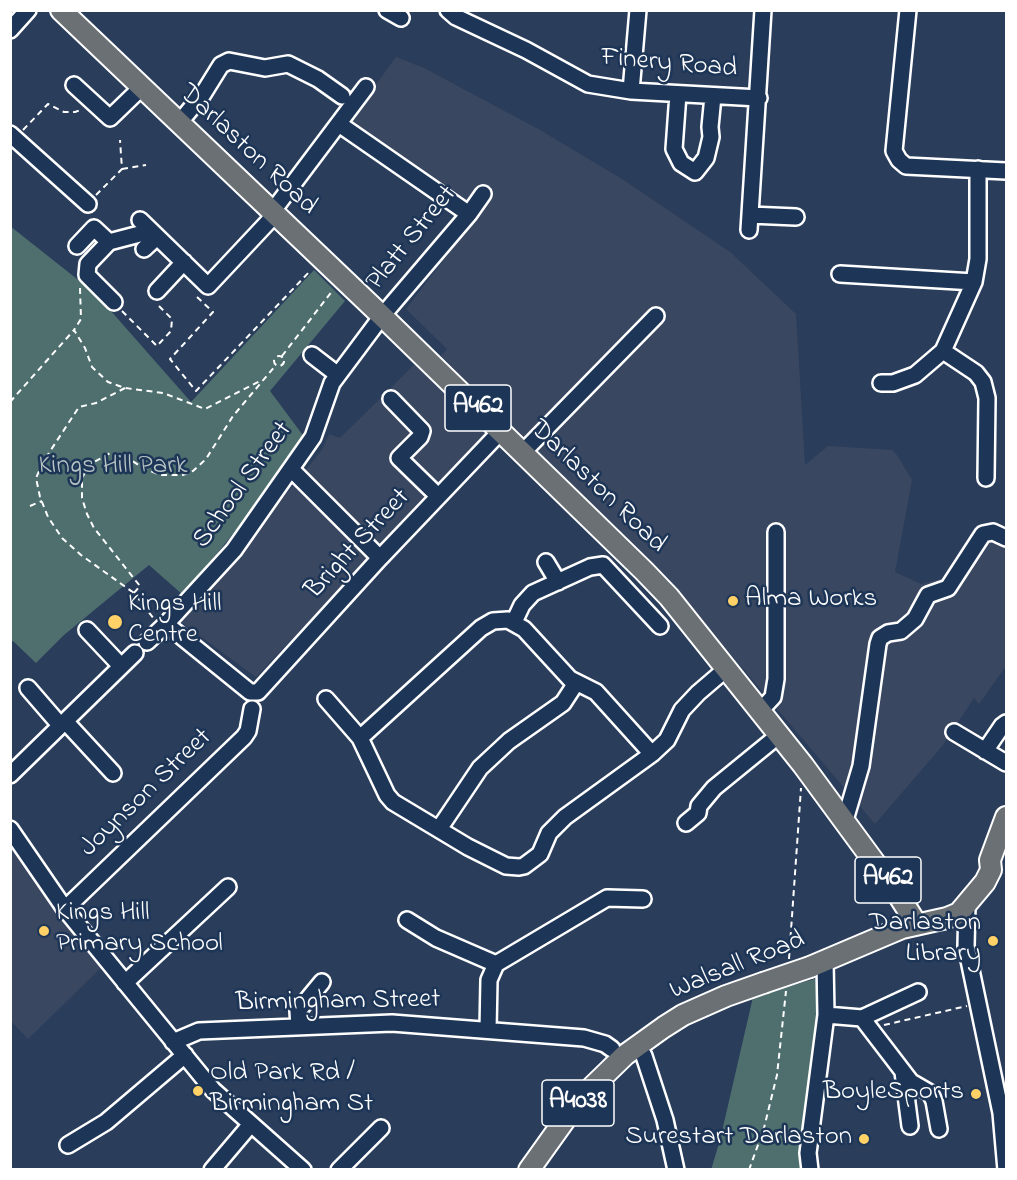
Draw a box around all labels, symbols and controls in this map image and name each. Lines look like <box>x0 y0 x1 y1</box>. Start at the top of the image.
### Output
street label: Finery Road <box>600 43 738 87</box>
street label: Darlaston Road <box>171 79 323 223</box>
street label: Platt Street <box>361 180 465 298</box>
road number: A462 <box>445 385 511 431</box>
street label: Darlaston Road <box>522 415 672 561</box>
street label: School Street <box>187 416 301 556</box>
park label: Kings Hill Park <box>38 452 188 484</box>
street label: Bright Street <box>300 483 418 607</box>
place label: Alma Works <box>745 585 877 617</box>
place label: Kings Hill Centre <box>128 590 222 653</box>
marker: Alma Works <box>726 594 740 608</box>
marker: Kings Hill Centre <box>106 613 124 631</box>
street label: Joynson Street <box>74 723 220 865</box>
road number: A462 <box>855 857 921 903</box>
place label: Kings Hill Primary School <box>56 899 223 962</box>
place label: Darlaston Library <box>869 909 981 972</box>
marker: Kings Hill Primary School <box>37 924 51 938</box>
street label: Walsall Road <box>666 925 810 1009</box>
marker: Darlaston Library <box>986 934 1000 948</box>
street label: Birmingham Street <box>235 985 441 1021</box>
place label: Old Park Rd / Birmingham St <box>210 1059 373 1122</box>
place label: BoyleSports <box>823 1078 964 1110</box>
road number: A4038 <box>542 1080 614 1126</box>
marker: Old Park Rd / Birmingham St <box>191 1084 205 1098</box>
marker: BoyleSports <box>969 1087 983 1101</box>
place label: Surestart Darlaston <box>625 1123 852 1155</box>
marker: Surestart Darlaston <box>857 1132 871 1146</box>

